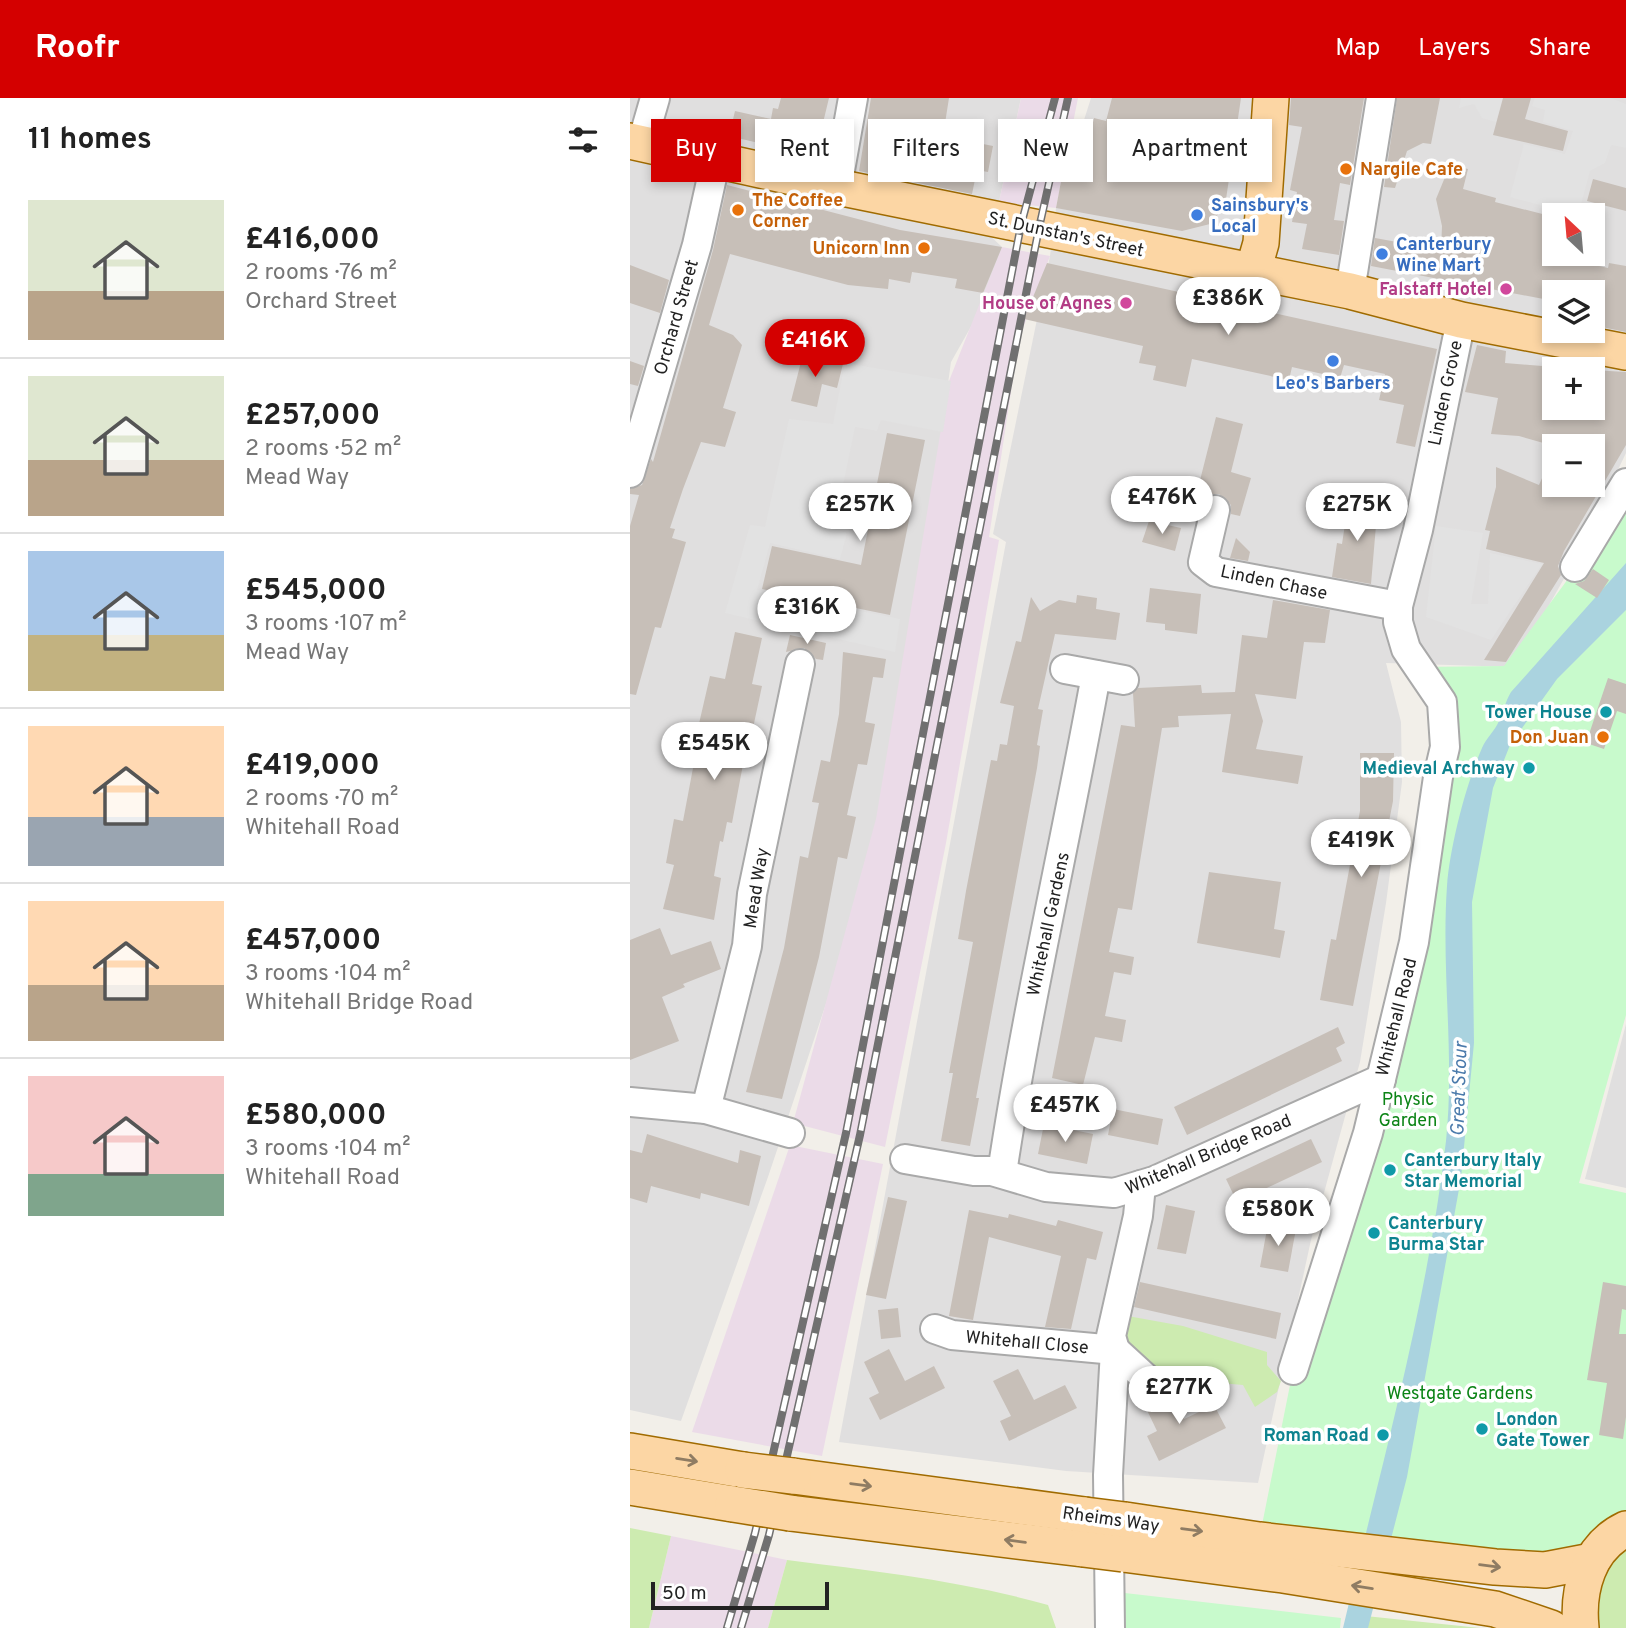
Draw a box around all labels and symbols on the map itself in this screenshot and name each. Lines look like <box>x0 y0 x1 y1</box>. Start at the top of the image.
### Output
place label: Nargile Cafe <box>1360 159 1463 182</box>
marker: Nargile Cafe <box>1338 161 1354 177</box>
place label: The Coffee Corner <box>752 190 843 234</box>
place label: Sainsbury's Local <box>1211 195 1309 239</box>
marker: The Coffee Corner <box>730 202 746 218</box>
north arrow <box>1542 203 1605 266</box>
marker: Sainsbury's Local <box>1189 207 1205 223</box>
street label: St. Dunstan's Street <box>986 208 1146 263</box>
place label: Canterbury Wine Mart <box>1396 234 1491 278</box>
place label: Unicorn Inn <box>813 238 910 261</box>
marker: Unicorn Inn <box>916 240 932 256</box>
marker: Canterbury Wine Mart <box>1374 246 1390 262</box>
street label: Orchard Street <box>650 257 705 378</box>
pin: £386K <box>1179 278 1277 337</box>
place label: Falstaff Hotel <box>1379 279 1492 302</box>
marker: Falstaff Hotel <box>1498 281 1514 297</box>
place label: House of Agnes <box>982 293 1112 316</box>
marker: House of Agnes <box>1118 295 1134 311</box>
pin: £416K <box>766 320 864 379</box>
street label: Linden Grove <box>1424 339 1469 448</box>
marker: Leo's Barbers <box>1325 353 1341 369</box>
place label: Leo's Barbers <box>1275 373 1391 396</box>
pin: £476K <box>1113 476 1211 536</box>
pin: £257K <box>811 484 909 543</box>
pin: £275K <box>1308 484 1406 543</box>
street label: Linden Chase <box>1218 561 1329 606</box>
pin: £316K <box>758 587 856 646</box>
place label: Tower House <box>1485 702 1592 725</box>
marker: Tower House <box>1598 704 1614 720</box>
pin: £545K <box>665 722 763 782</box>
place label: Don Juan <box>1510 727 1589 750</box>
marker: Don Juan <box>1595 729 1611 745</box>
place label: Medieval Archway <box>1363 758 1515 781</box>
marker: Medieval Archway <box>1521 760 1537 776</box>
pin: £419K <box>1312 820 1410 879</box>
street label: Mead Way <box>740 846 775 930</box>
street label: Whitehall Gardens <box>1023 850 1076 998</box>
street label: Whitehall Road <box>1372 956 1423 1079</box>
water label: Great Stour <box>1446 1040 1474 1137</box>
pin: £457K <box>1016 1084 1114 1144</box>
park label: Physic Garden <box>1379 1089 1437 1133</box>
street label: Whitehall Bridge Road <box>1122 1110 1295 1201</box>
place label: Canterbury Italy Star Memorial <box>1404 1150 1542 1194</box>
marker: Canterbury Italy Star Memorial <box>1382 1162 1398 1178</box>
pin: £580K <box>1229 1188 1327 1248</box>
place label: Canterbury Burma Star <box>1388 1213 1485 1257</box>
marker: Canterbury Burma Star <box>1366 1225 1382 1241</box>
street label: Whitehall Close <box>964 1327 1089 1360</box>
pin: £277K <box>1130 1366 1228 1426</box>
park label: Westgate Gardens <box>1387 1383 1533 1406</box>
place label: London Gate Tower <box>1496 1409 1590 1453</box>
marker: London Gate Tower <box>1474 1421 1490 1437</box>
place label: Roman Road <box>1263 1425 1369 1448</box>
marker: Roman Road <box>1375 1427 1391 1443</box>
one-way arrow <box>675 1454 698 1467</box>
one-way arrow <box>849 1479 872 1492</box>
street label: Rheims Way <box>1061 1502 1161 1539</box>
one-way arrow <box>1181 1524 1203 1537</box>
one-way arrow <box>1004 1534 1027 1547</box>
one-way arrow <box>1478 1559 1501 1572</box>
scale bar <box>651 1579 830 1611</box>
one-way arrow <box>1351 1580 1374 1593</box>

